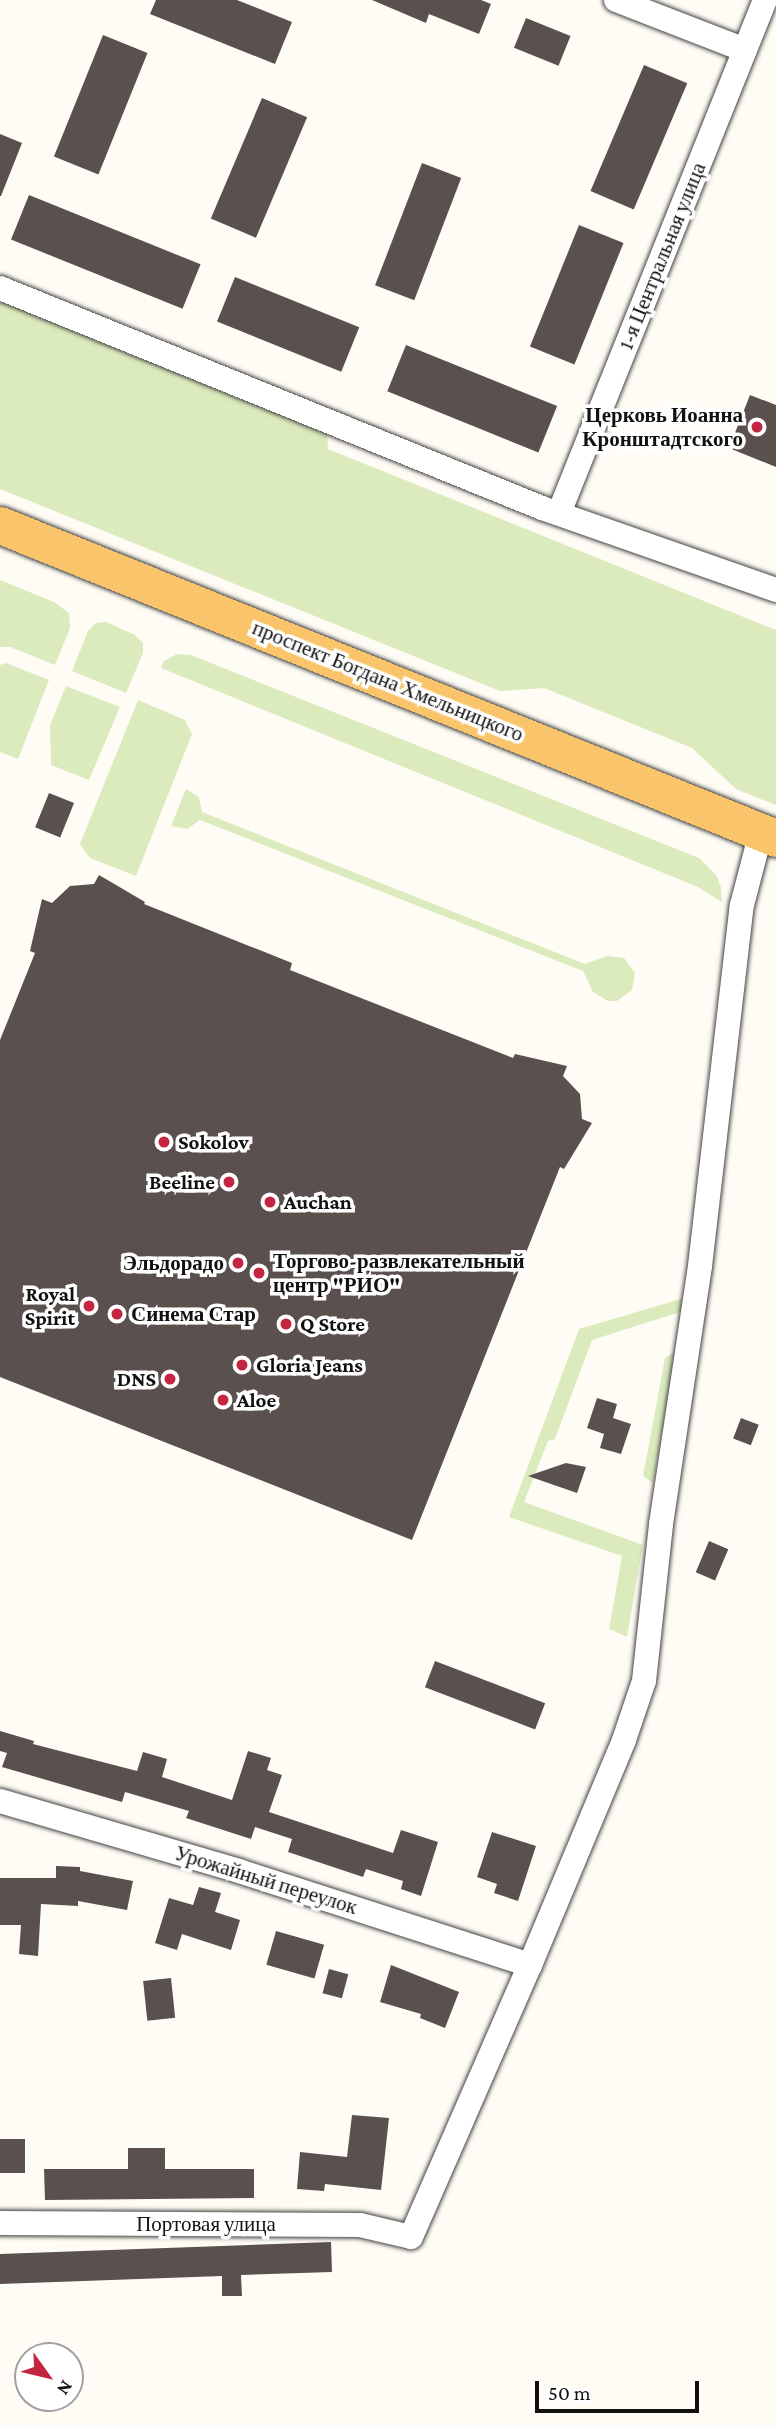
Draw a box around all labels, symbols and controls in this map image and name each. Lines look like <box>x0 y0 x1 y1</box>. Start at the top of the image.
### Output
street label: 1-я Центральная улица <box>613 159 711 353</box>
place label: Церковь Иоанна Кронштадтского <box>582 402 743 452</box>
marker: Церковь Иоанна Кронштадтского <box>749 419 765 435</box>
street label: проспект Богдана Хмельницкого <box>249 615 527 747</box>
place label: Sokolov <box>178 1129 249 1155</box>
marker: Sokolov <box>156 1134 172 1150</box>
place label: Beeline <box>149 1169 215 1195</box>
marker: Beeline <box>221 1174 237 1190</box>
place label: Auchan <box>284 1189 352 1215</box>
marker: Auchan <box>262 1194 278 1210</box>
place label: Торгово-развлекательный центр "РИО" <box>273 1248 525 1298</box>
place label: Эльдорадо <box>123 1250 224 1276</box>
marker: Эльдорадо <box>230 1255 246 1271</box>
marker: Торгово-развлекательный центр "РИО" <box>251 1265 267 1281</box>
place label: Royal Spirit <box>25 1281 75 1331</box>
marker: Royal Spirit <box>81 1298 97 1314</box>
place label: Синема Стар <box>131 1301 256 1327</box>
marker: Синема Стар <box>109 1306 125 1322</box>
place label: Q Store <box>300 1311 365 1337</box>
marker: Q Store <box>278 1316 294 1332</box>
place label: Gloria Jeans <box>256 1352 363 1378</box>
marker: Gloria Jeans <box>234 1357 250 1373</box>
place label: DNS <box>117 1366 156 1392</box>
marker: DNS <box>162 1371 178 1387</box>
place label: Aloe <box>237 1387 276 1413</box>
marker: Aloe <box>215 1392 231 1408</box>
street label: Урожайный переулок <box>172 1840 360 1920</box>
street label: Портовая улица <box>136 2211 276 2237</box>
north arrow <box>14 2342 84 2412</box>
scale bar <box>538 2366 702 2410</box>
text: N <box>53 2377 77 2399</box>
text: 50 m <box>548 2381 591 2405</box>

